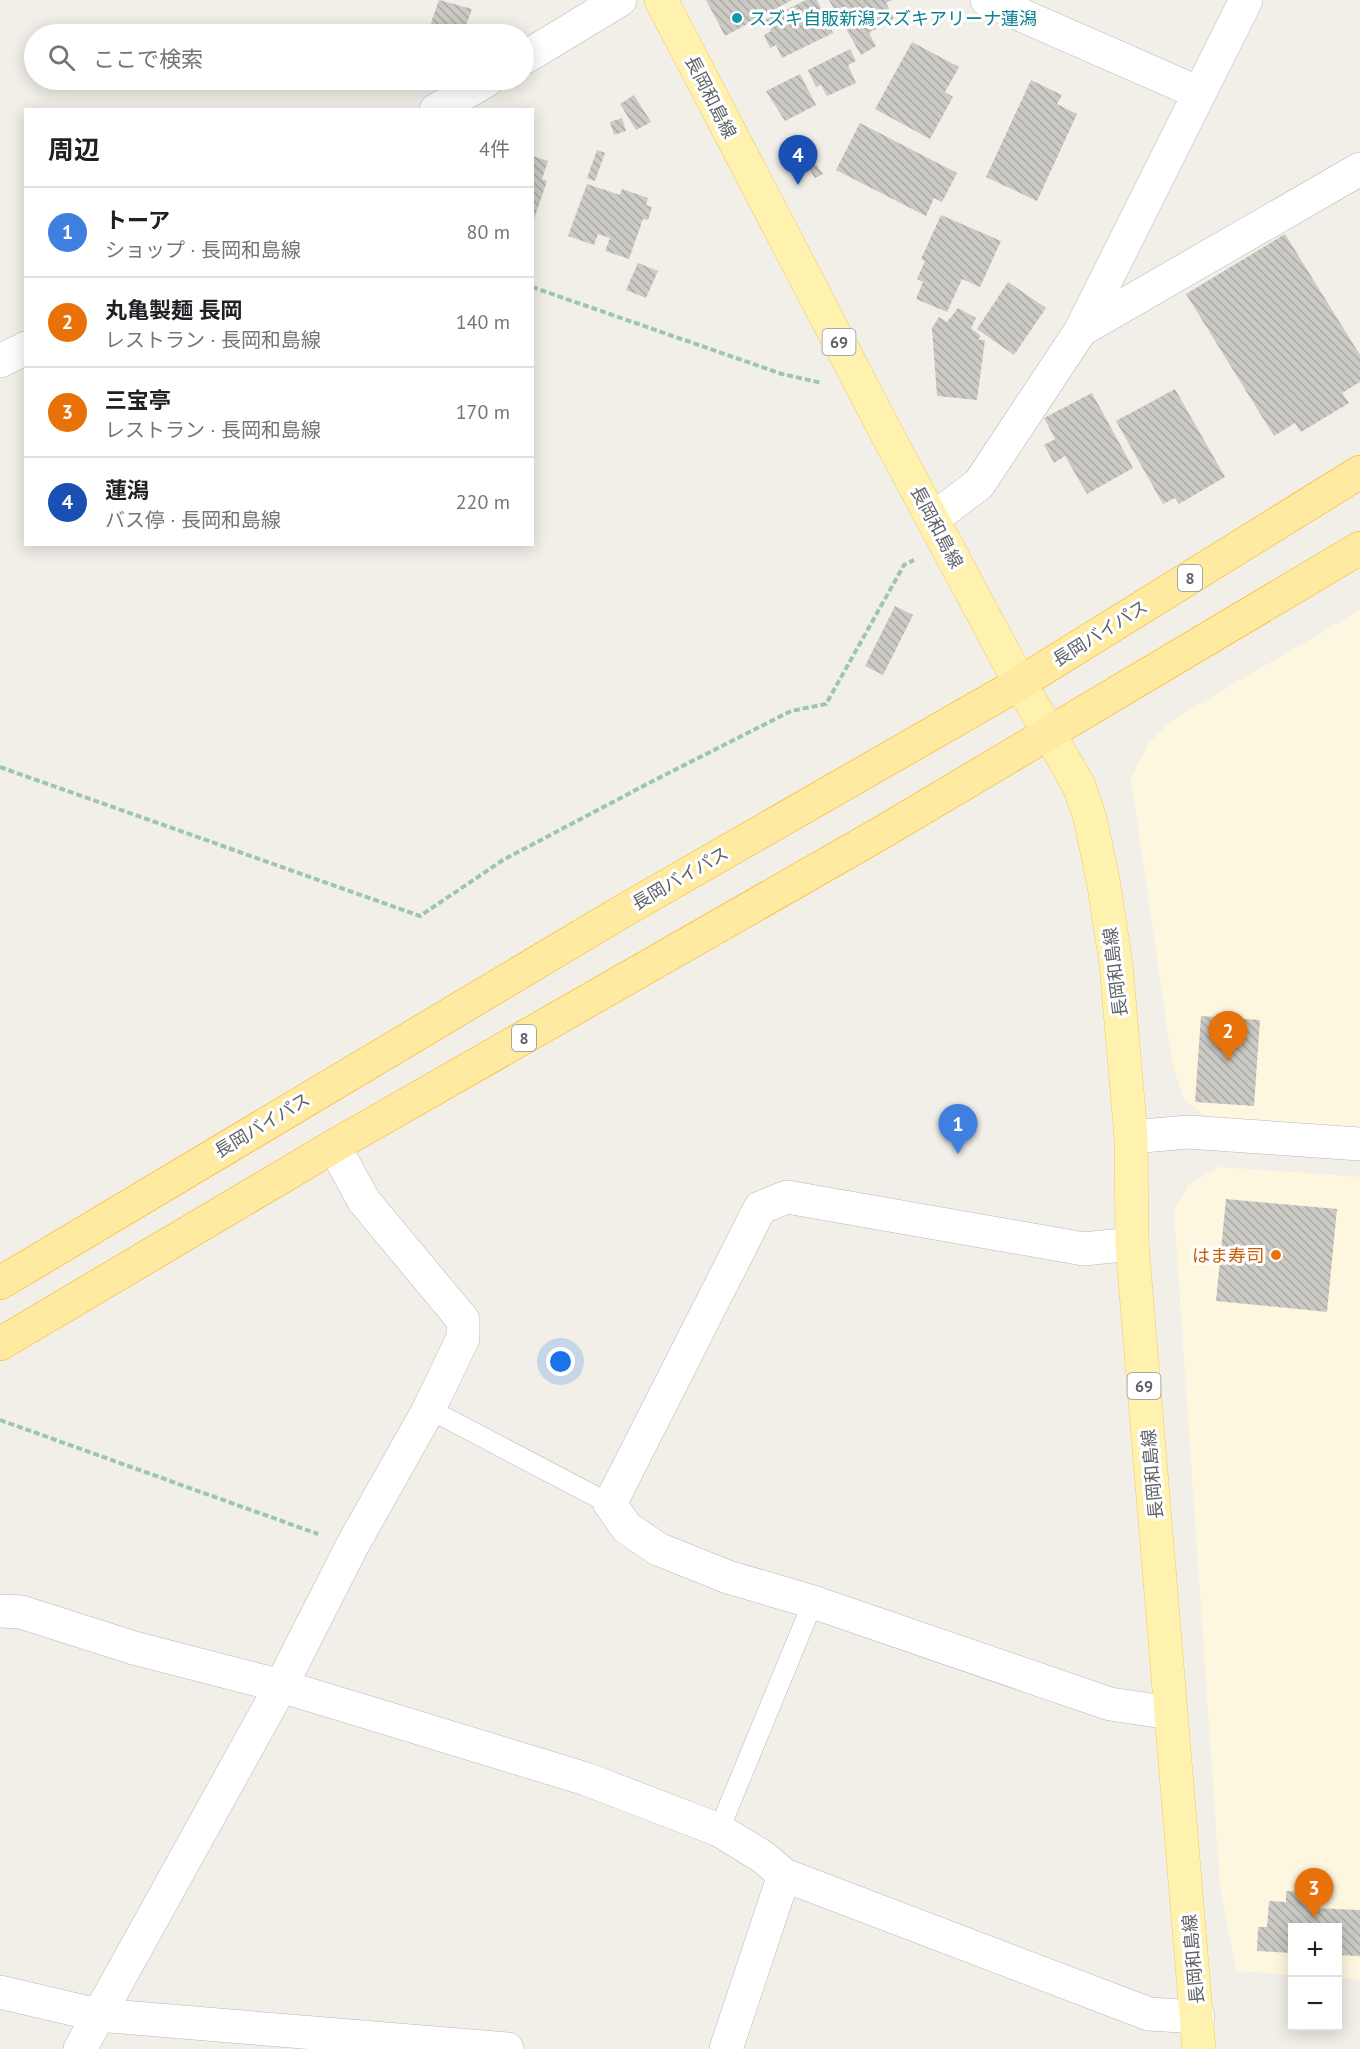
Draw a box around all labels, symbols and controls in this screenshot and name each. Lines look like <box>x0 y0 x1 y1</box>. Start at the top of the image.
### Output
place label: スズキ自販新潟スズキアリーナ蓮潟 <box>749 7 1037 30</box>
marker: スズキ自販新潟スズキアリーナ蓮潟 <box>730 11 744 25</box>
search box <box>24 24 534 90</box>
icon: search <box>45 41 78 74</box>
text: ここで検索 <box>93 45 203 73</box>
street label: 長岡和島線 <box>680 52 742 142</box>
text: 周辺 <box>48 133 100 166</box>
text: 4件 <box>479 136 510 162</box>
pin: 4 <box>778 136 818 185</box>
text: トーア <box>105 206 170 234</box>
text: 1 <box>62 219 73 245</box>
text: 80 m <box>467 219 510 245</box>
text: ショップ · 長岡和島線 <box>105 237 301 263</box>
text: 丸亀製麺 長岡 <box>105 296 243 324</box>
text: 2 <box>62 309 73 335</box>
text: 140 m <box>456 309 510 335</box>
text: レストラン · 長岡和島線 <box>105 327 321 353</box>
road number: 69 <box>822 329 856 355</box>
text: 三宝亭 <box>105 386 171 414</box>
text: 3 <box>62 399 73 425</box>
text: 170 m <box>456 399 510 425</box>
text: レストラン · 長岡和島線 <box>105 417 321 443</box>
text: 蓮潟 <box>105 476 149 504</box>
street label: 長岡和島線 <box>906 482 968 572</box>
text: 4 <box>62 489 73 515</box>
text: 220 m <box>456 489 510 515</box>
text: バス停 · 長岡和島線 <box>105 507 281 533</box>
road number: 8 <box>1178 565 1202 591</box>
street label: 長岡バイパス <box>1048 595 1152 671</box>
street label: 長岡バイパス <box>628 841 732 915</box>
street label: 長岡和島線 <box>1098 926 1132 1018</box>
pin: 2 <box>1208 1012 1248 1061</box>
road number: 8 <box>512 1025 536 1051</box>
street label: 長岡バイパス <box>210 1087 314 1163</box>
pin: 1 <box>938 1104 978 1154</box>
place label: はま寿司 <box>1192 1244 1264 1267</box>
marker: はま寿司 <box>1269 1248 1283 1262</box>
your location <box>546 1347 575 1376</box>
road number: 69 <box>1128 1373 1160 1399</box>
street label: 長岡和島線 <box>1137 1428 1167 1520</box>
pin: 3 <box>1294 1868 1334 1918</box>
street label: 長岡和島線 <box>1178 1913 1208 2005</box>
map controls <box>1288 1923 1342 2031</box>
button: + <box>1288 1923 1342 1977</box>
button: − <box>1288 1977 1342 2031</box>

